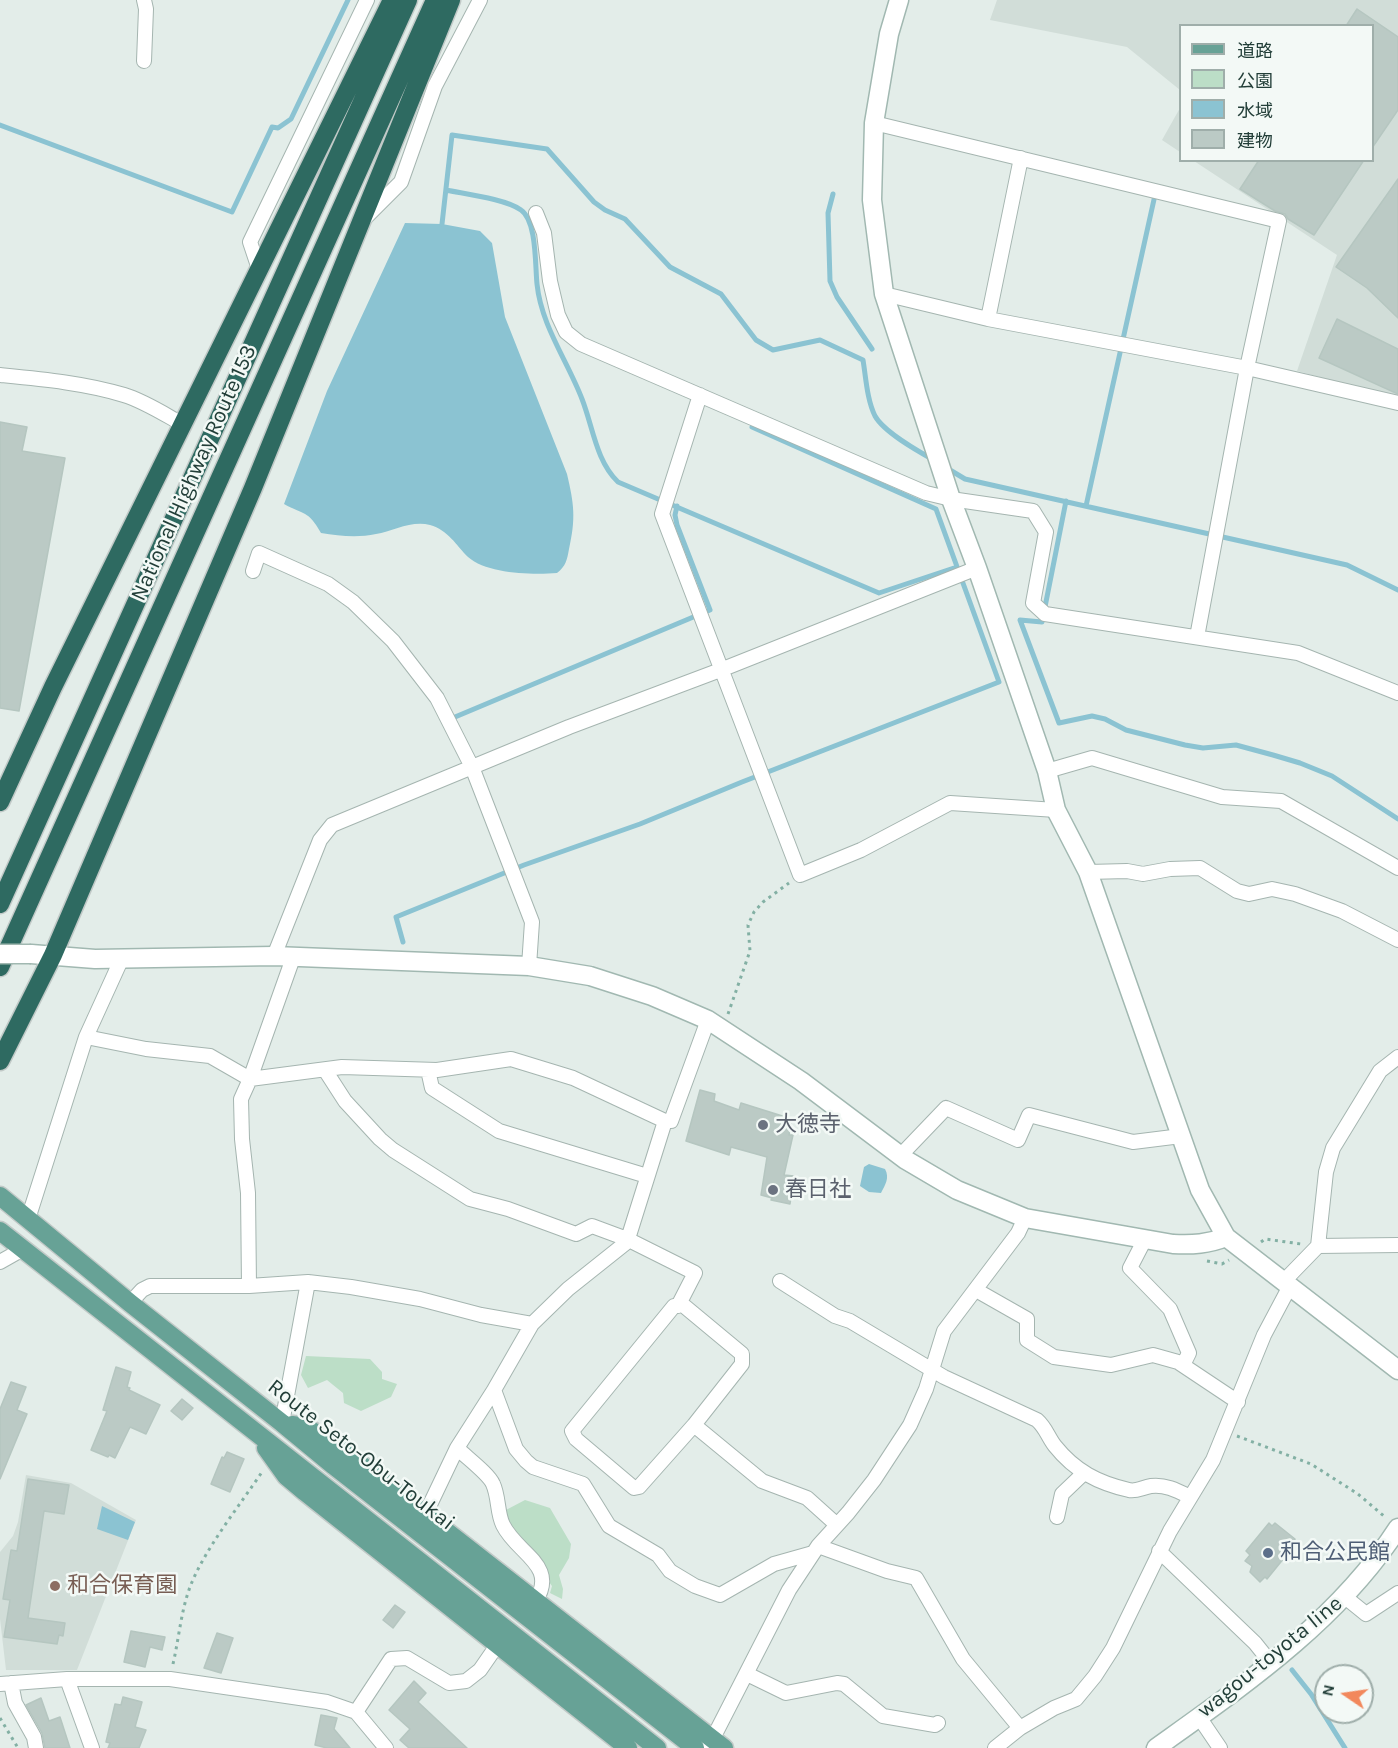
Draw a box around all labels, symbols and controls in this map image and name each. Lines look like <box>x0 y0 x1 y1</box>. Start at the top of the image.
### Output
legend <box>1179 24 1374 162</box>
text: 道路 <box>1237 40 1273 62</box>
text: 公園 <box>1237 70 1273 92</box>
text: 水域 <box>1237 100 1273 122</box>
text: 建物 <box>1237 130 1273 152</box>
street label: National Highway Route 153 <box>125 341 263 605</box>
place label: 大徳寺 <box>775 1112 841 1138</box>
marker: 大徳寺 <box>756 1118 770 1132</box>
place label: 春日社 <box>785 1177 851 1203</box>
marker: 春日社 <box>766 1183 780 1197</box>
street label: Route Seto-Obu-Toukai <box>262 1374 460 1536</box>
place label: 和合公民館 <box>1280 1540 1390 1566</box>
marker: 和合公民館 <box>1261 1546 1275 1560</box>
place label: 和合保育園 <box>67 1573 177 1599</box>
marker: 和合保育園 <box>48 1579 62 1593</box>
street label: wagou-toyota line <box>1192 1590 1348 1724</box>
north arrow <box>1314 1664 1374 1724</box>
text: N <box>1317 1683 1338 1698</box>

